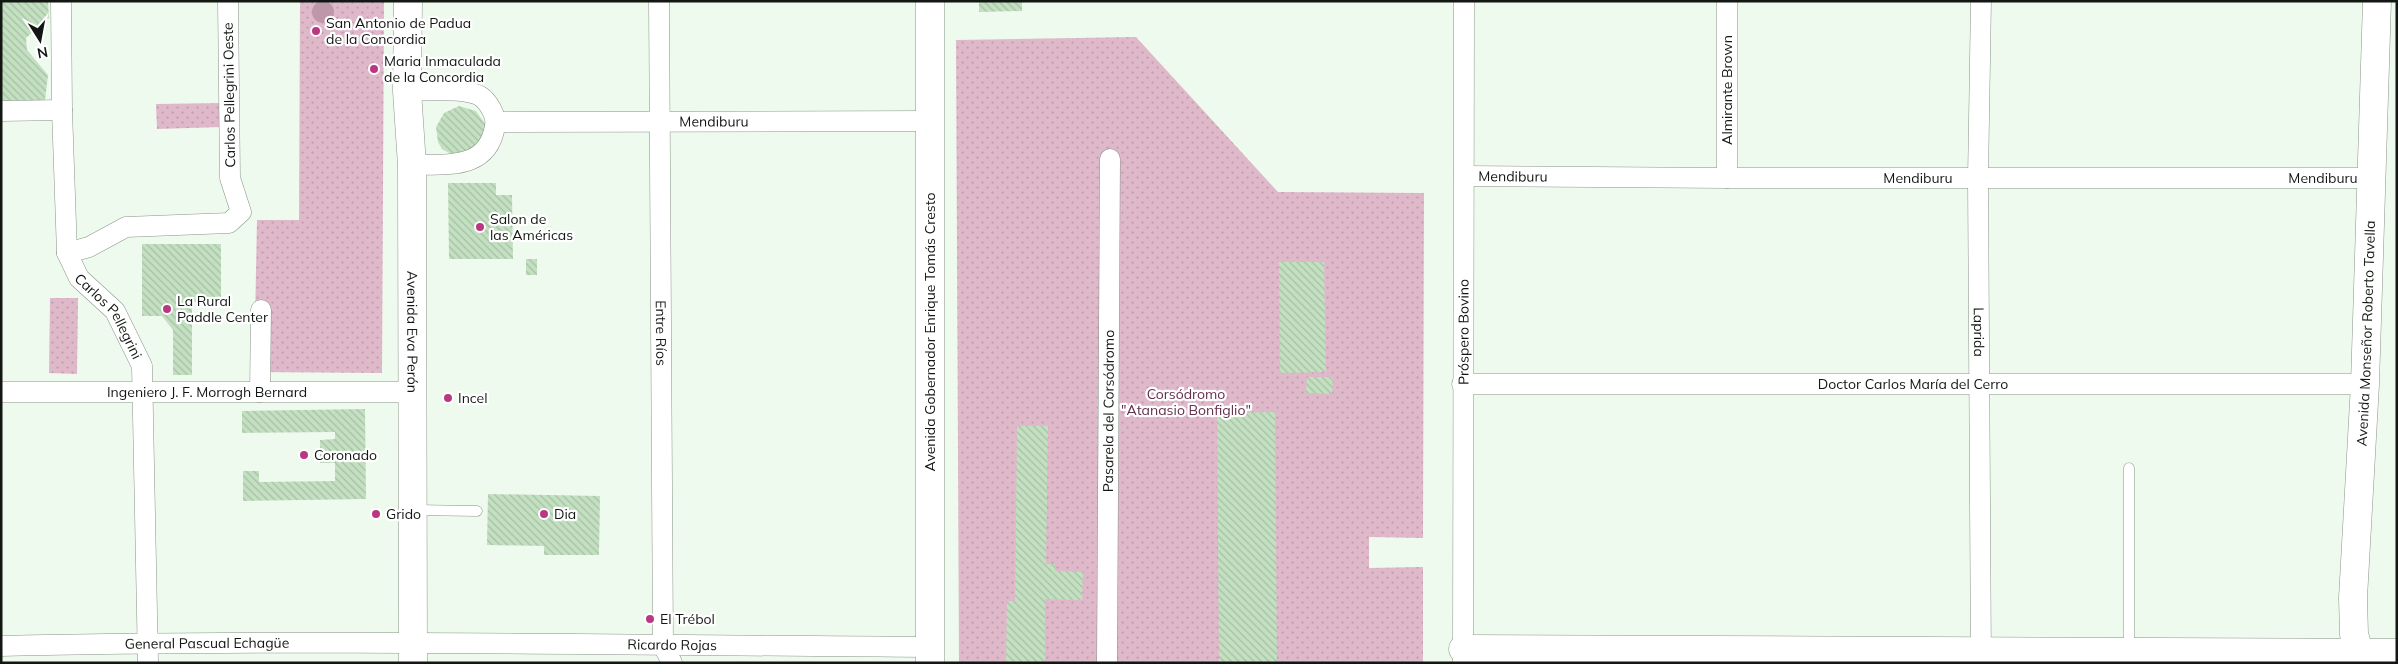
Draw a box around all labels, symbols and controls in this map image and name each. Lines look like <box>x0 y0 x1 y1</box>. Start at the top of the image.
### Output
place label: San Antonio de Padua de la Concordia <box>326 14 471 48</box>
north arrow <box>15 15 65 65</box>
street label: Carlos Pellegrini Oeste <box>219 22 239 168</box>
marker: San Antonio de Padua de la Concordia <box>310 25 322 37</box>
street label: Almirante Brown <box>1718 35 1736 145</box>
text: N <box>36 43 49 63</box>
place label: Maria Inmaculada de la Concordia <box>384 52 501 86</box>
marker: Maria Inmaculada de la Concordia <box>368 63 380 75</box>
street label: Mendiburu <box>679 112 749 131</box>
street label: Mendiburu <box>1478 167 1548 186</box>
street label: Mendiburu <box>1883 169 1953 187</box>
street label: Mendiburu <box>2288 169 2358 187</box>
street label: Avenida Gobernador Enrique Tomás Cresto <box>921 192 939 472</box>
place label: Salon de las Américas <box>490 210 573 244</box>
street label: Avenida Monseñor Roberto Tavella <box>2353 220 2379 447</box>
marker: Salon de las Américas <box>474 221 486 233</box>
street label: Carlos Pellegrini <box>71 269 146 362</box>
street label: Avenida Eva Perón <box>403 271 421 393</box>
street label: Próspero Bovino <box>1454 279 1473 385</box>
place label: La Rural Paddle Center <box>177 292 269 326</box>
street label: Entre Ríos <box>652 300 670 366</box>
marker: La Rural Paddle Center <box>161 303 173 315</box>
street label: Laprida <box>1970 307 1988 357</box>
street label: Pasarela del Corsódromo <box>1099 330 1118 492</box>
street label: Doctor Carlos María del Cerro <box>1818 375 2008 393</box>
street label: Ingeniero J. F. Morrogh Bernard <box>107 383 307 401</box>
park label: Corsódromo "Atanasio Bonfiglio" <box>1121 385 1251 419</box>
place label: Incel <box>458 389 488 407</box>
marker: Incel <box>442 392 454 404</box>
place label: Coronado <box>314 446 377 464</box>
marker: Coronado <box>298 449 310 461</box>
place label: Grido <box>386 505 421 523</box>
place label: Dia <box>554 505 576 523</box>
marker: Grido <box>370 508 382 520</box>
marker: Dia <box>538 508 550 520</box>
place label: El Trébol <box>660 610 715 628</box>
marker: El Trébol <box>644 613 656 625</box>
street label: General Pascual Echagüe <box>125 634 289 653</box>
street label: Ricardo Rojas <box>627 635 717 654</box>

